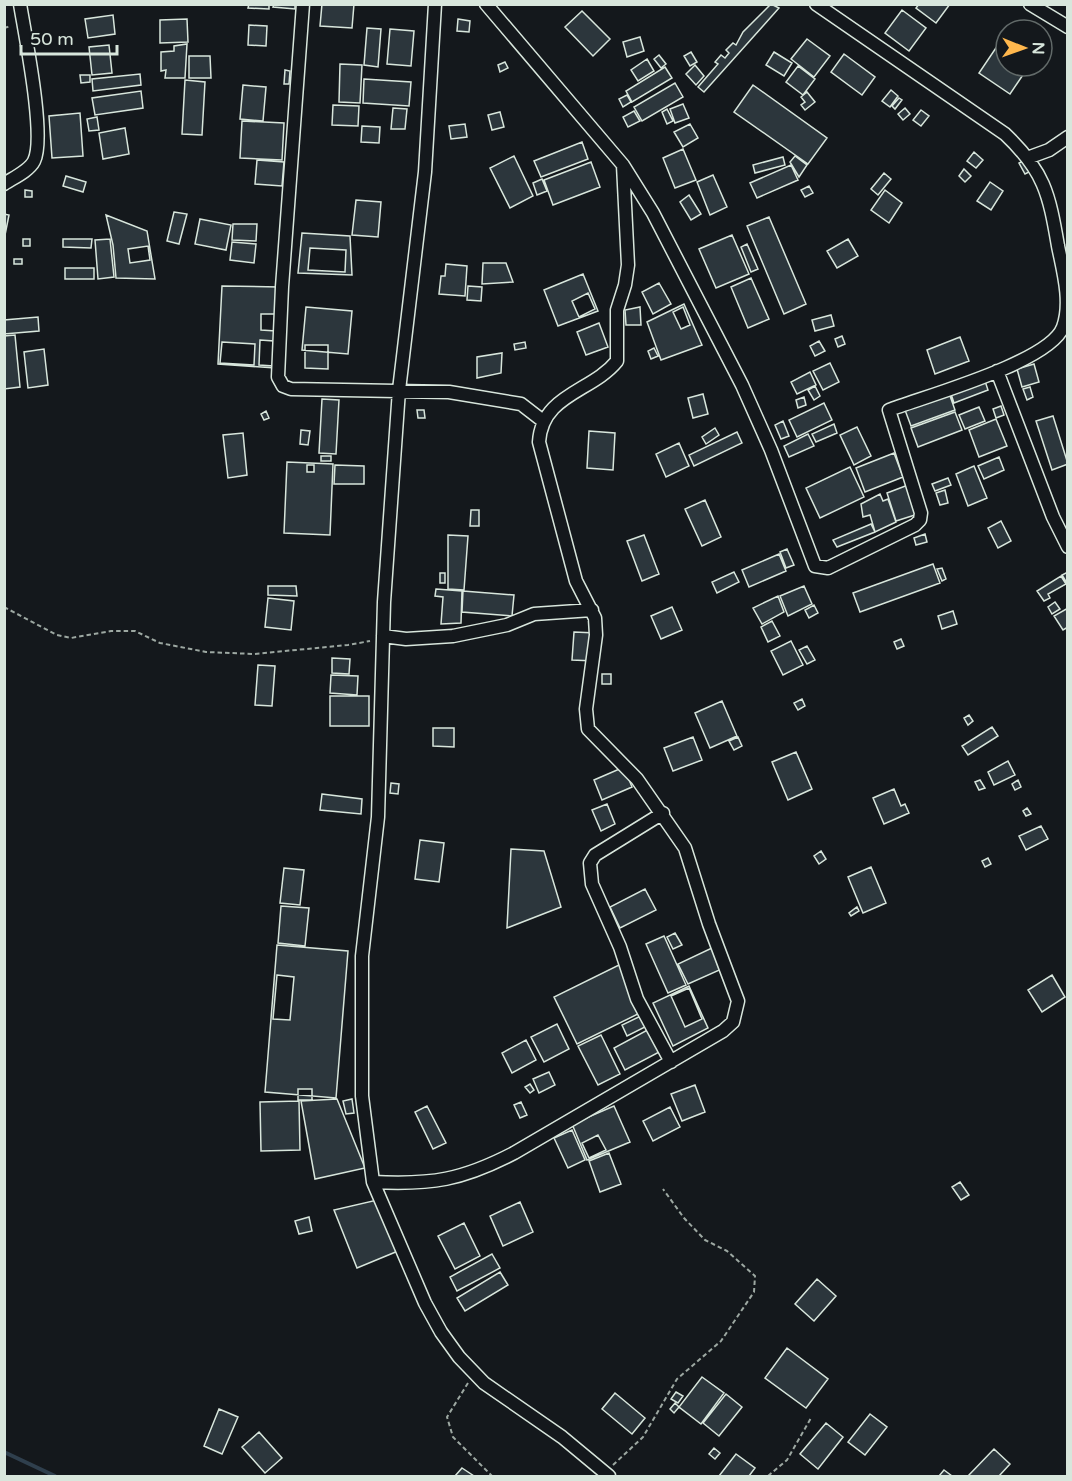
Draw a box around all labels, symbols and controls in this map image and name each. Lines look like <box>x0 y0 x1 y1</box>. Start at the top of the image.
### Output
scale bar <box>21 18 117 56</box>
north arrow <box>994 18 1054 78</box>
text: 50 m <box>30 28 74 50</box>
text: N <box>1028 42 1048 55</box>

